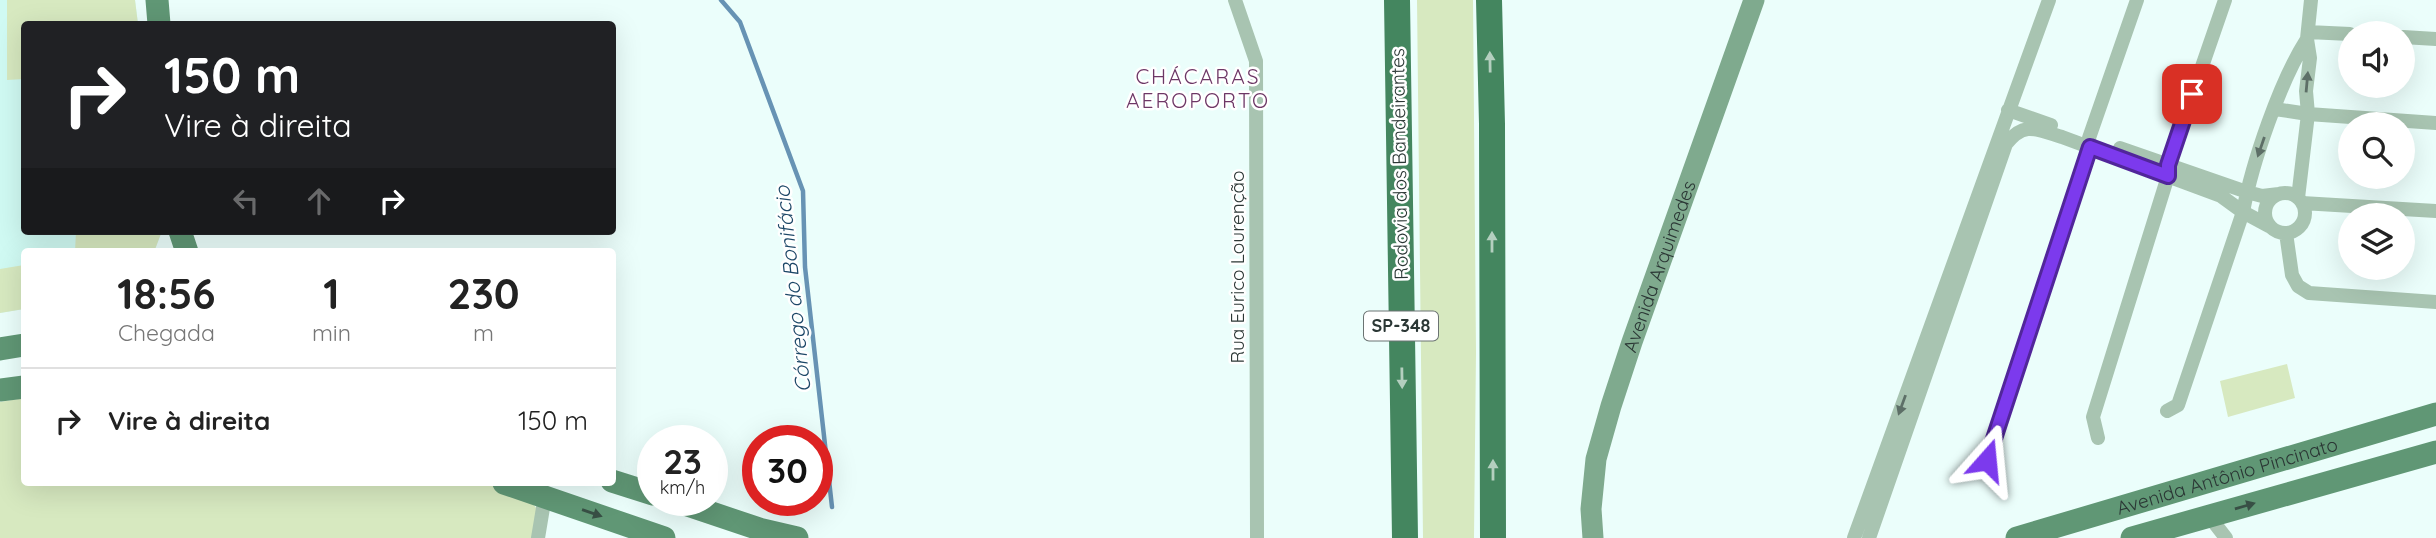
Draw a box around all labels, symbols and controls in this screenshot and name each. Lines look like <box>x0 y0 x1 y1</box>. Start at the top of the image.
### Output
map controls <box>2338 21 2415 280</box>
button: sound <box>2338 21 2415 98</box>
text: 150 m <box>164 44 300 105</box>
street label: Rodovia dos Bandeirantes <box>1385 48 1413 280</box>
icon: right <box>49 49 140 140</box>
one-way arrow <box>1485 51 1496 73</box>
district label: CHÁCARAS AEROPORTO <box>1126 63 1270 113</box>
pin <box>2162 64 2222 124</box>
one-way arrow <box>2302 70 2313 92</box>
icon: arrive <box>2173 75 2211 113</box>
text: Vire à direita <box>164 105 352 145</box>
button: search <box>2338 112 2415 189</box>
one-way arrow <box>2255 136 2266 157</box>
street label: Rua Eurico Lourenção <box>1225 170 1249 364</box>
street label: Avenida Arquimedes <box>1617 177 1701 355</box>
icon: left <box>227 182 265 220</box>
icon: ahead <box>300 182 338 220</box>
icon: right <box>373 182 411 220</box>
water label: Córrego do Bonifácio <box>768 183 816 394</box>
button: layers <box>2338 203 2415 280</box>
one-way arrow <box>1486 231 1498 253</box>
text: 18:56 <box>117 267 216 320</box>
text: 1 <box>323 267 340 320</box>
text: 230 <box>447 267 520 320</box>
road number: SP-348 <box>1364 312 1438 340</box>
text: Chegada <box>118 318 215 347</box>
text: min <box>312 318 351 347</box>
text: m <box>473 318 494 347</box>
one-way arrow <box>1396 367 1408 389</box>
one-way arrow <box>1896 395 1907 416</box>
icon: right <box>49 402 87 440</box>
text: Vire à direita <box>108 404 270 437</box>
text: 150 m <box>518 404 588 437</box>
position arrow <box>1950 423 2024 497</box>
speed limit sign: 30 <box>742 425 833 516</box>
street label: Avenida Antônio Pincinato <box>2114 432 2340 520</box>
text: 23 <box>663 439 702 483</box>
one-way arrow <box>1487 459 1498 481</box>
text: km/h <box>660 476 705 499</box>
one-way arrow <box>2235 501 2256 511</box>
one-way arrow <box>581 507 602 518</box>

